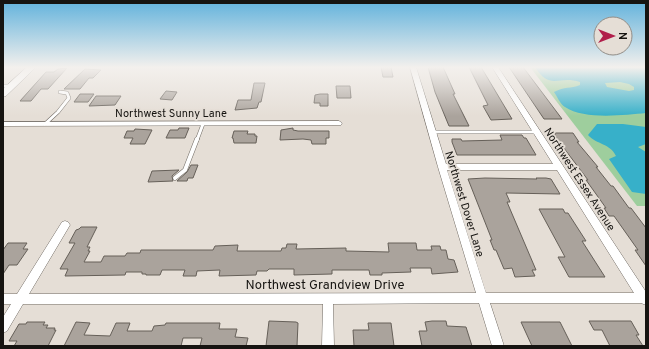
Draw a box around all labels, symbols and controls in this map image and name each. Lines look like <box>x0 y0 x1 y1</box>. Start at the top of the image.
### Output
north arrow <box>593 16 633 56</box>
text: N <box>615 32 629 40</box>
street label: Northwest Sunny Lane <box>115 107 227 121</box>
street label: Northwest Essex Avenue <box>540 125 618 234</box>
street label: Northwest Dover Lane <box>441 150 487 259</box>
street label: Northwest Grandview Drive <box>245 278 405 294</box>

